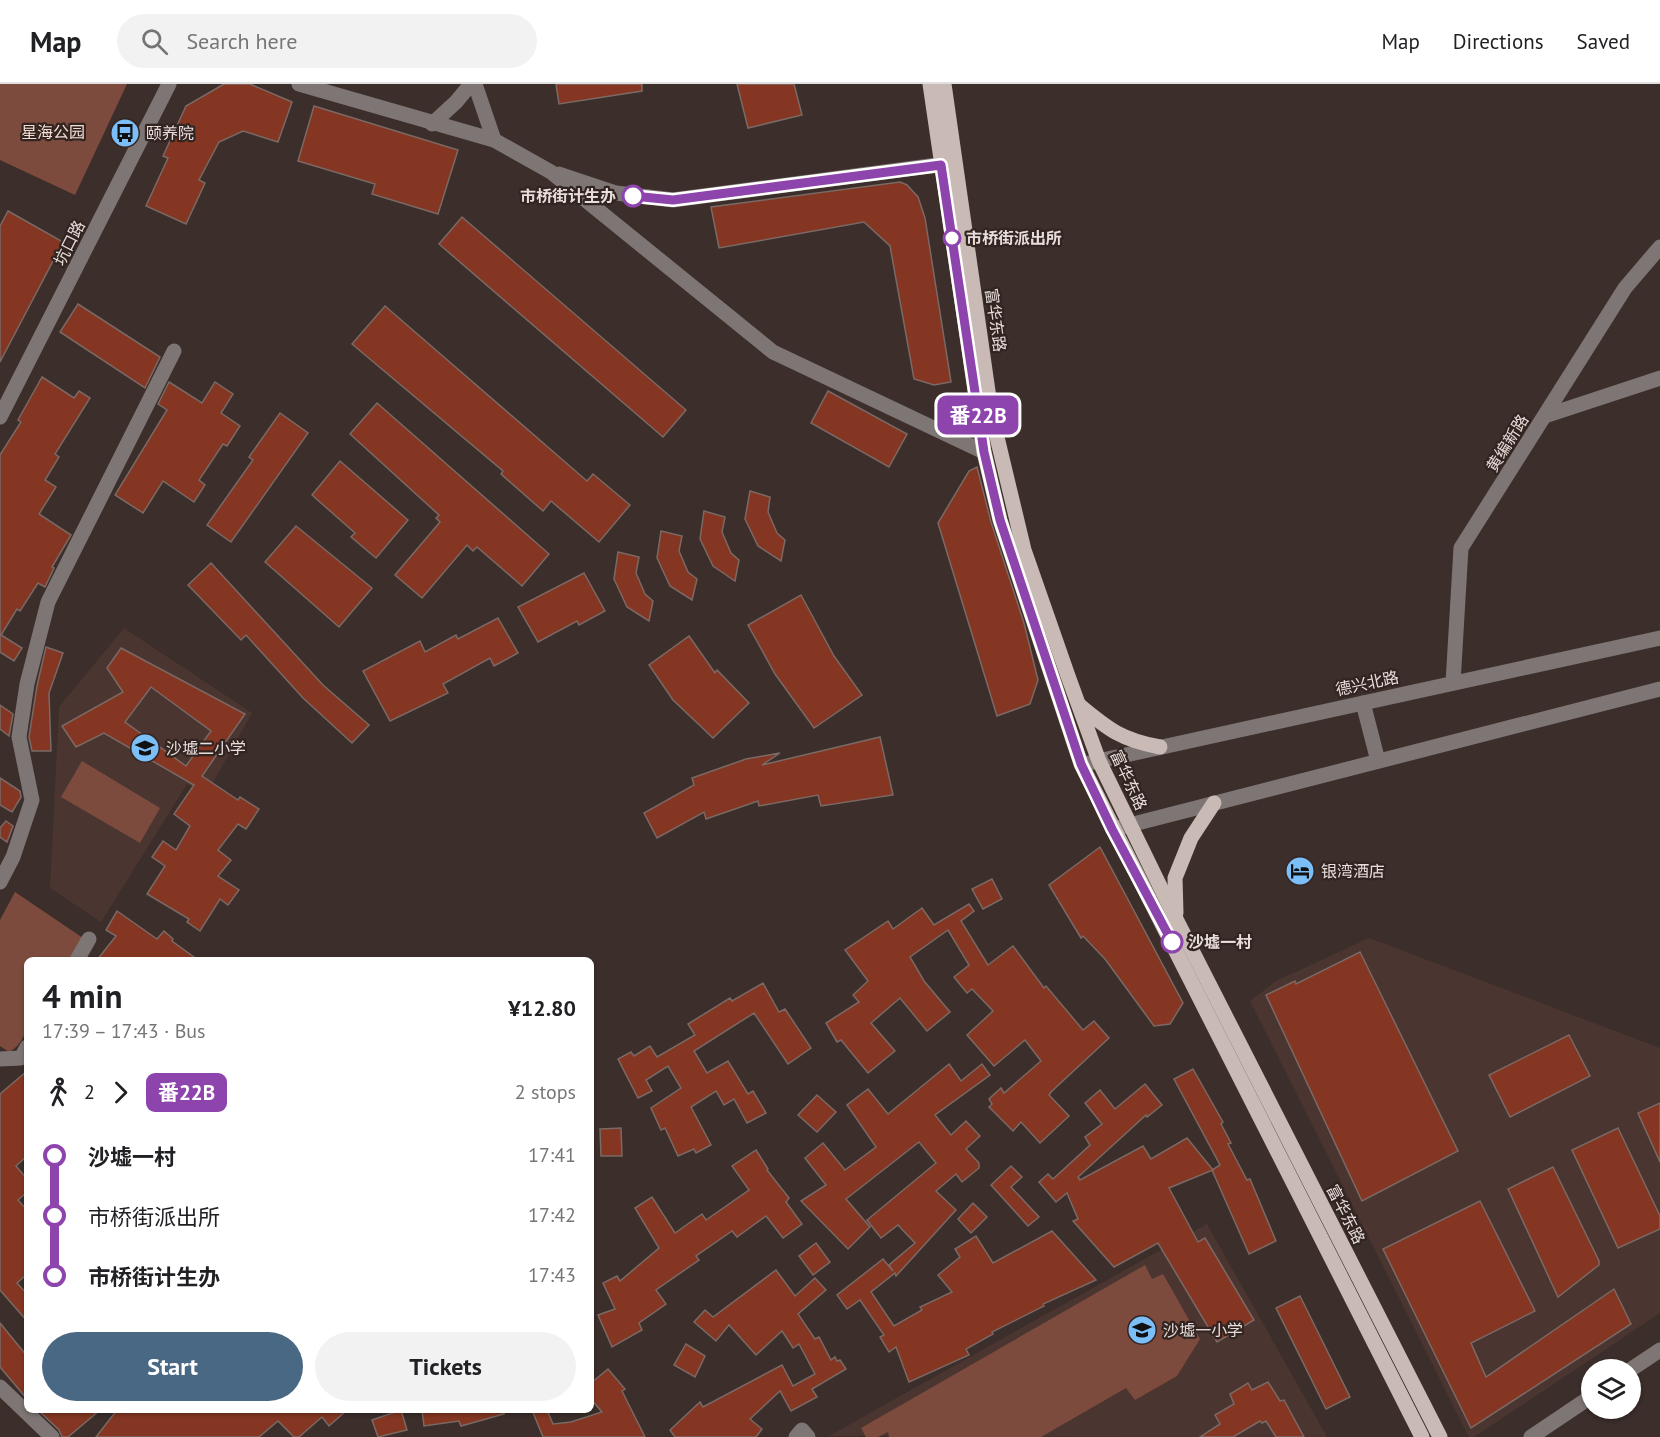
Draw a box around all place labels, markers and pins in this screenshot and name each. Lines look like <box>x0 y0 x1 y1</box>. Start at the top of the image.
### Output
bus stop icon: 颐养院 <box>109 117 141 149</box>
place label: 颐养院 <box>146 123 194 143</box>
marker: 市桥街计生办 <box>622 185 644 207</box>
place label: 市桥街计生办 <box>520 186 616 206</box>
place label: 市桥街派出所 <box>966 228 1062 248</box>
marker: 市桥街派出所 <box>943 229 961 247</box>
school or university icon: 沙墟二小学 <box>129 732 161 764</box>
place label: 沙墟二小学 <box>166 738 246 758</box>
hotel icon: 银湾酒店 <box>1284 855 1316 887</box>
place label: 银湾酒店 <box>1321 861 1385 881</box>
marker: 沙墟一村 <box>1161 931 1183 953</box>
place label: 沙墟一村 <box>1188 932 1252 952</box>
school or university icon: 沙墟一小学 <box>1126 1314 1158 1346</box>
place label: 沙墟一小学 <box>1163 1320 1243 1340</box>

